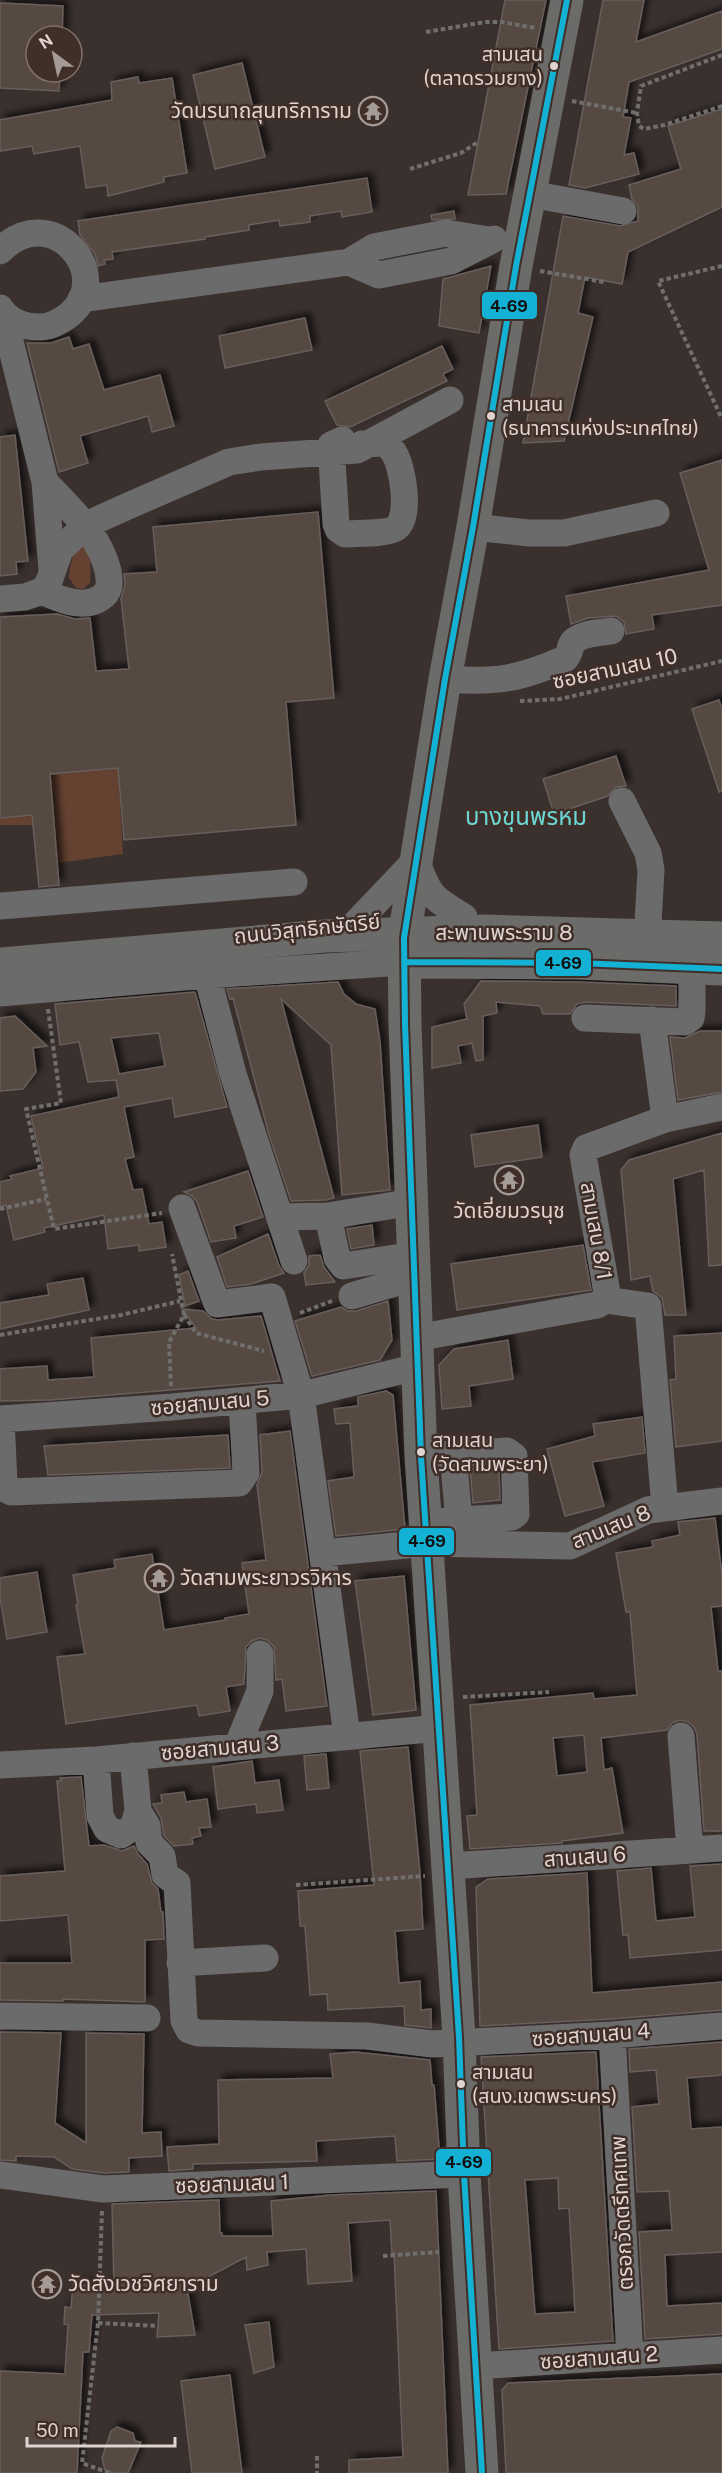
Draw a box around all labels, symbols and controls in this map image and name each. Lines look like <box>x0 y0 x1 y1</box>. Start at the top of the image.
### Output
north arrow <box>24 24 84 84</box>
text: N <box>36 30 57 53</box>
place label: สามเสน (ตลาดรวมยาง) <box>424 42 543 90</box>
marker: สามเสน (ตลาดรวมยาง) <box>548 60 560 72</box>
temple icon: วัดนรนาถสุนทริการาม <box>357 95 389 127</box>
place label: วัดนรนาถสุนทริการาม <box>171 98 352 124</box>
line badge: 4-69 <box>481 291 538 320</box>
text: 4-69 <box>490 297 528 316</box>
place label: สามเสน (ธนาคารแห่งประเทศไทย) <box>502 392 699 440</box>
marker: สามเสน (ธนาคารแห่งประเทศไทย) <box>485 410 497 422</box>
street label: ซอยสามเสน 10 <box>550 643 680 694</box>
district label: บางขุนพรหม <box>465 802 587 832</box>
street label: ถนนวิสุทธิกษัตริย์ <box>233 908 382 950</box>
street label: สะพานพระราม 8 <box>435 920 573 945</box>
line badge: 4-69 <box>535 949 592 977</box>
text: 4-69 <box>544 954 582 973</box>
temple icon: วัดเอี่ยมวรนุช <box>493 1164 525 1196</box>
street label: สามเสน 8/1 <box>576 1180 617 1282</box>
place label: วัดเอี่ยมวรนุช <box>453 1196 565 1224</box>
street label: ซอยสามเสน 5 <box>150 1385 270 1420</box>
place label: สามเสน (วัดสามพระยา) <box>432 1428 549 1476</box>
marker: สามเสน (วัดสามพระยา) <box>415 1446 427 1458</box>
street label: สานเสน 8 <box>568 1499 654 1554</box>
line badge: 4-69 <box>398 1527 455 1556</box>
text: 4-69 <box>408 1532 446 1551</box>
temple icon: วัดสามพระยาวรวิหาร <box>143 1562 175 1594</box>
place label: วัดสามพระยาวรวิหาร <box>180 1565 352 1590</box>
street label: ซอยสามเสน 3 <box>160 1730 280 1765</box>
street label: สานเสน 6 <box>543 1841 627 1872</box>
street label: ซอยสามเสน 4 <box>531 2018 651 2051</box>
place label: สามเสน (สนง.เขตพระนคร) <box>472 2060 617 2108</box>
marker: สามเสน (สนง.เขตพระนคร) <box>455 2078 467 2090</box>
street label: ตรอกวัดตรีทศเทพ <box>605 2135 638 2291</box>
line badge: 4-69 <box>435 2148 492 2177</box>
text: 4-69 <box>445 2153 483 2172</box>
street label: ซอยสามเสน 1 <box>175 2169 289 2198</box>
temple icon: วัดสังเวชวิศยาราม <box>31 2268 63 2300</box>
place label: วัดสังเวชวิศยาราม <box>68 2271 219 2296</box>
street label: ซอยสามเสน 2 <box>539 2341 659 2374</box>
scale bar <box>27 2410 176 2448</box>
text: 50 m <box>36 2420 79 2441</box>

